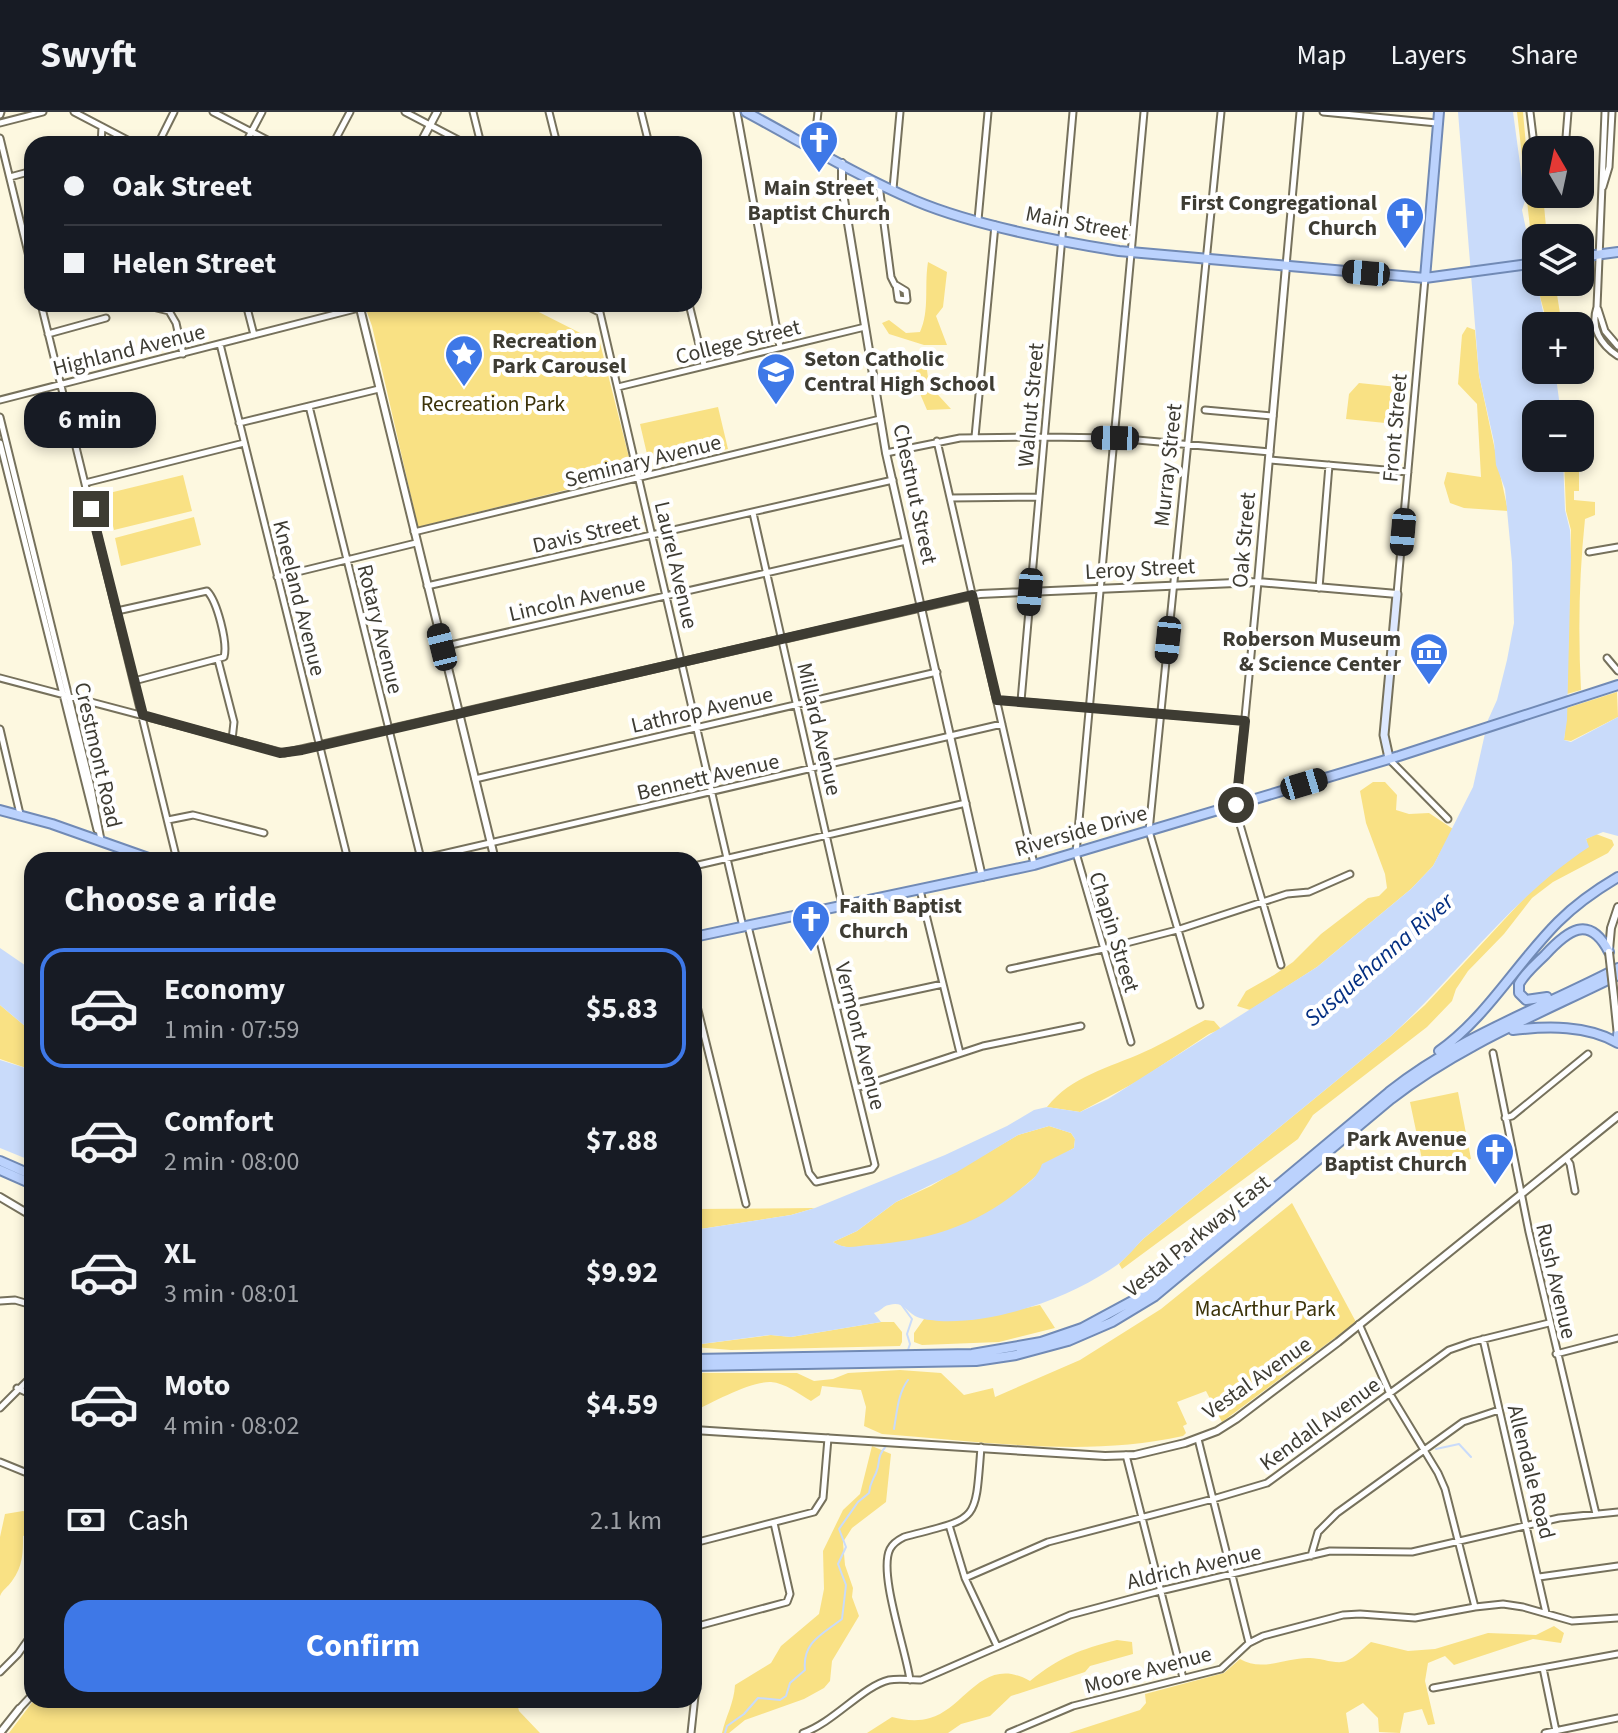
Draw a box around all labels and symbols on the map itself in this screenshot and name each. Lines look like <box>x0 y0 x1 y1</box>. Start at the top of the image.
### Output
church icon: Main Street Baptist Church <box>798 119 840 174</box>
north arrow <box>1522 136 1594 208</box>
place label: Main Street Baptist Church <box>748 172 890 229</box>
place label: First Congregational Church <box>1180 187 1378 244</box>
church icon: First Congregational Church <box>1384 195 1426 250</box>
street label: Main Street <box>1023 197 1132 249</box>
car <box>1341 259 1391 287</box>
street label: College Street <box>672 311 804 373</box>
street label: Highland Avenue <box>49 316 209 384</box>
place label: Recreation Park Carousel <box>492 325 627 382</box>
place icon: Recreation Park Carousel <box>443 333 485 388</box>
street label: Walnut Street <box>1010 341 1052 468</box>
place label: Seton Catholic Central High School <box>804 343 996 400</box>
school or university icon: Seton Catholic Central High School <box>755 351 797 406</box>
street label: Front Street <box>1374 372 1416 484</box>
park label: Recreation Park <box>421 388 565 420</box>
callout: 6 min <box>25 393 157 449</box>
street label: Murray Street <box>1146 401 1190 528</box>
street label: Chestnut Street <box>885 421 946 568</box>
street label: Seminary Avenue <box>561 426 725 496</box>
car <box>1091 426 1139 450</box>
street label: Oak Street <box>1224 490 1264 589</box>
route end <box>73 491 109 527</box>
street label: Laurel Avenue <box>646 498 706 632</box>
street label: Davis Street <box>529 506 643 562</box>
car <box>1389 507 1417 557</box>
street label: Kneeland Avenue <box>264 517 334 679</box>
street label: Leroy Street <box>1084 550 1197 588</box>
street label: Rotary Avenue <box>348 561 412 697</box>
car <box>1016 567 1044 617</box>
street label: Lincoln Avenue <box>505 568 649 630</box>
car <box>1154 615 1182 665</box>
car <box>425 621 459 673</box>
place label: Roberson Museum & Science Center <box>1222 623 1401 680</box>
museum icon: Roberson Museum & Science Center <box>1408 631 1450 686</box>
street label: Millard Avenue <box>788 659 850 799</box>
street label: Lathrop Avenue <box>628 678 776 742</box>
street label: Crestmont Road <box>66 679 130 831</box>
street label: Bennett Avenue <box>634 745 782 809</box>
car <box>1278 766 1330 802</box>
route start <box>1218 787 1254 823</box>
street label: Riverside Drive <box>1011 797 1151 865</box>
street label: Chapin Street <box>1080 868 1148 997</box>
water label: Susquehanna River <box>1296 884 1463 1035</box>
place label: Faith Baptist Church <box>839 890 962 947</box>
church icon: Faith Baptist Church <box>790 898 832 953</box>
street label: Vermont Avenue <box>826 959 894 1113</box>
place label: Park Avenue Baptist Church <box>1324 1123 1467 1180</box>
church icon: Park Avenue Baptist Church <box>1474 1131 1516 1186</box>
street label: Vestal Parkway East <box>1117 1167 1278 1305</box>
street label: Rush Avenue <box>1527 1220 1585 1342</box>
park label: MacArthur Park <box>1194 1293 1336 1325</box>
street label: Vestal Avenue <box>1196 1329 1318 1427</box>
street label: Kendall Avenue <box>1253 1369 1387 1479</box>
street label: Allendale Road <box>1499 1401 1563 1543</box>
street label: Aldrich Avenue <box>1124 1536 1264 1598</box>
street label: Moore Avenue <box>1081 1638 1215 1702</box>

